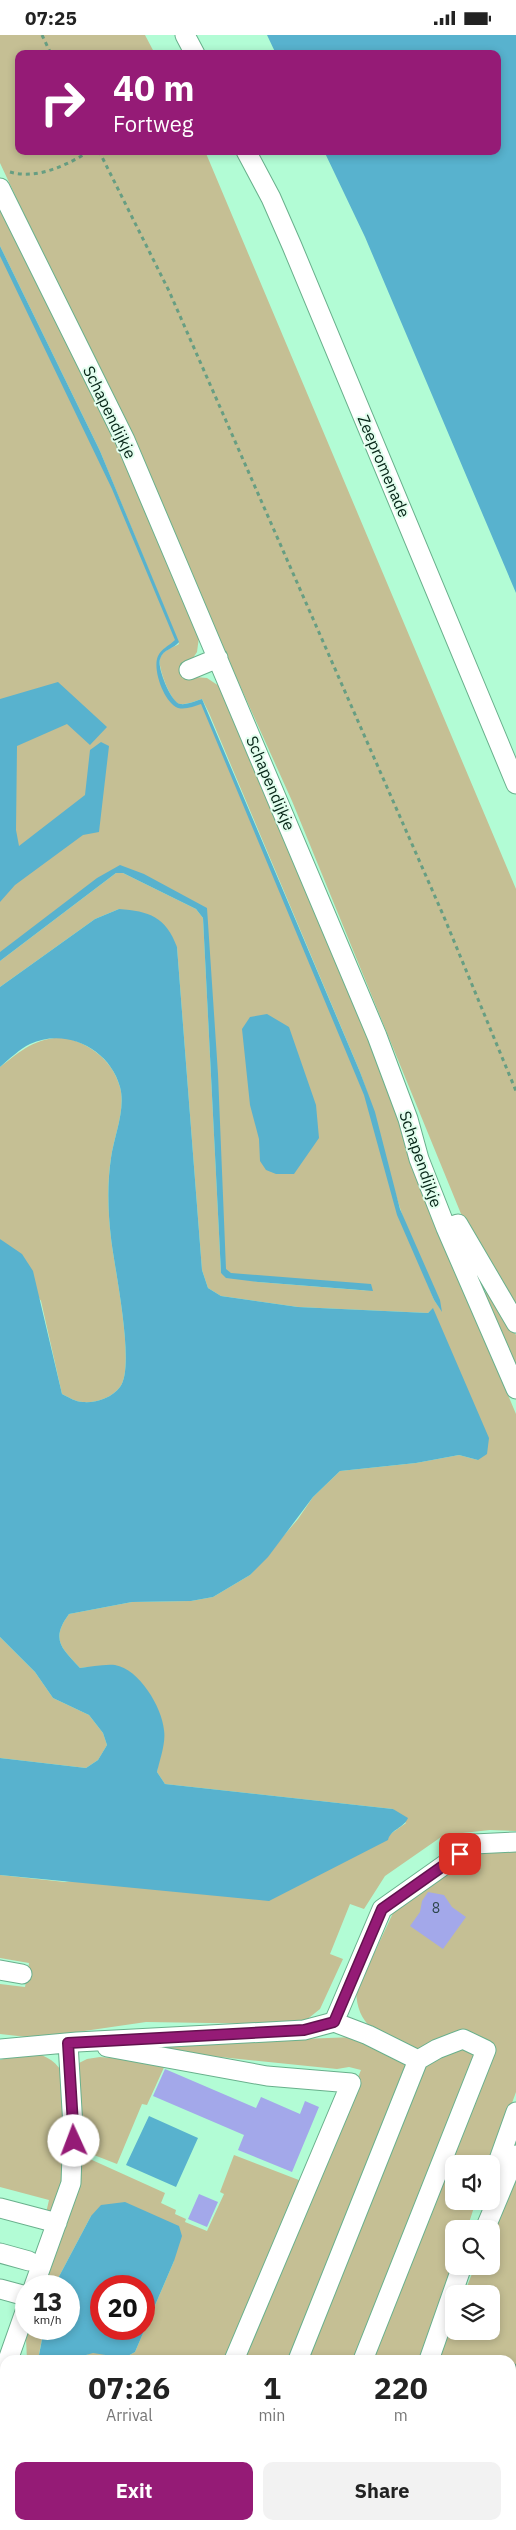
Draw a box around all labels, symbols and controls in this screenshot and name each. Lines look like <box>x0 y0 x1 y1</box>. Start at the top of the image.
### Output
text: 07:25 <box>25 6 77 30</box>
text: 40 m <box>113 65 195 111</box>
icon: right <box>30 70 95 135</box>
text: Fortweg <box>113 109 193 138</box>
street label: Schapendijkje <box>79 362 141 462</box>
street label: Zeepromenade <box>353 412 415 520</box>
street label: Schapendijkje <box>242 733 300 833</box>
street label: Schapendijkje <box>395 1108 447 1210</box>
pin <box>439 1833 481 1875</box>
icon: arrive <box>446 1840 474 1868</box>
house number: 8 <box>432 1899 440 1917</box>
position arrow <box>47 2114 99 2166</box>
map controls <box>445 2155 500 2340</box>
button: sound <box>445 2155 500 2210</box>
button: search <box>445 2220 500 2275</box>
speed limit sign: 20 <box>90 2275 155 2340</box>
text: 13 <box>32 2285 63 2318</box>
button: layers <box>445 2285 500 2340</box>
text: km/h <box>33 2312 62 2327</box>
text: 07:26 <box>88 2368 170 2407</box>
text: 1 <box>263 2368 281 2407</box>
text: 220 <box>374 2368 428 2407</box>
text: Arrival <box>106 2405 153 2425</box>
text: min <box>258 2405 285 2425</box>
text: m <box>394 2405 408 2425</box>
button: Exit <box>15 2462 253 2520</box>
button: Share <box>263 2462 501 2520</box>

